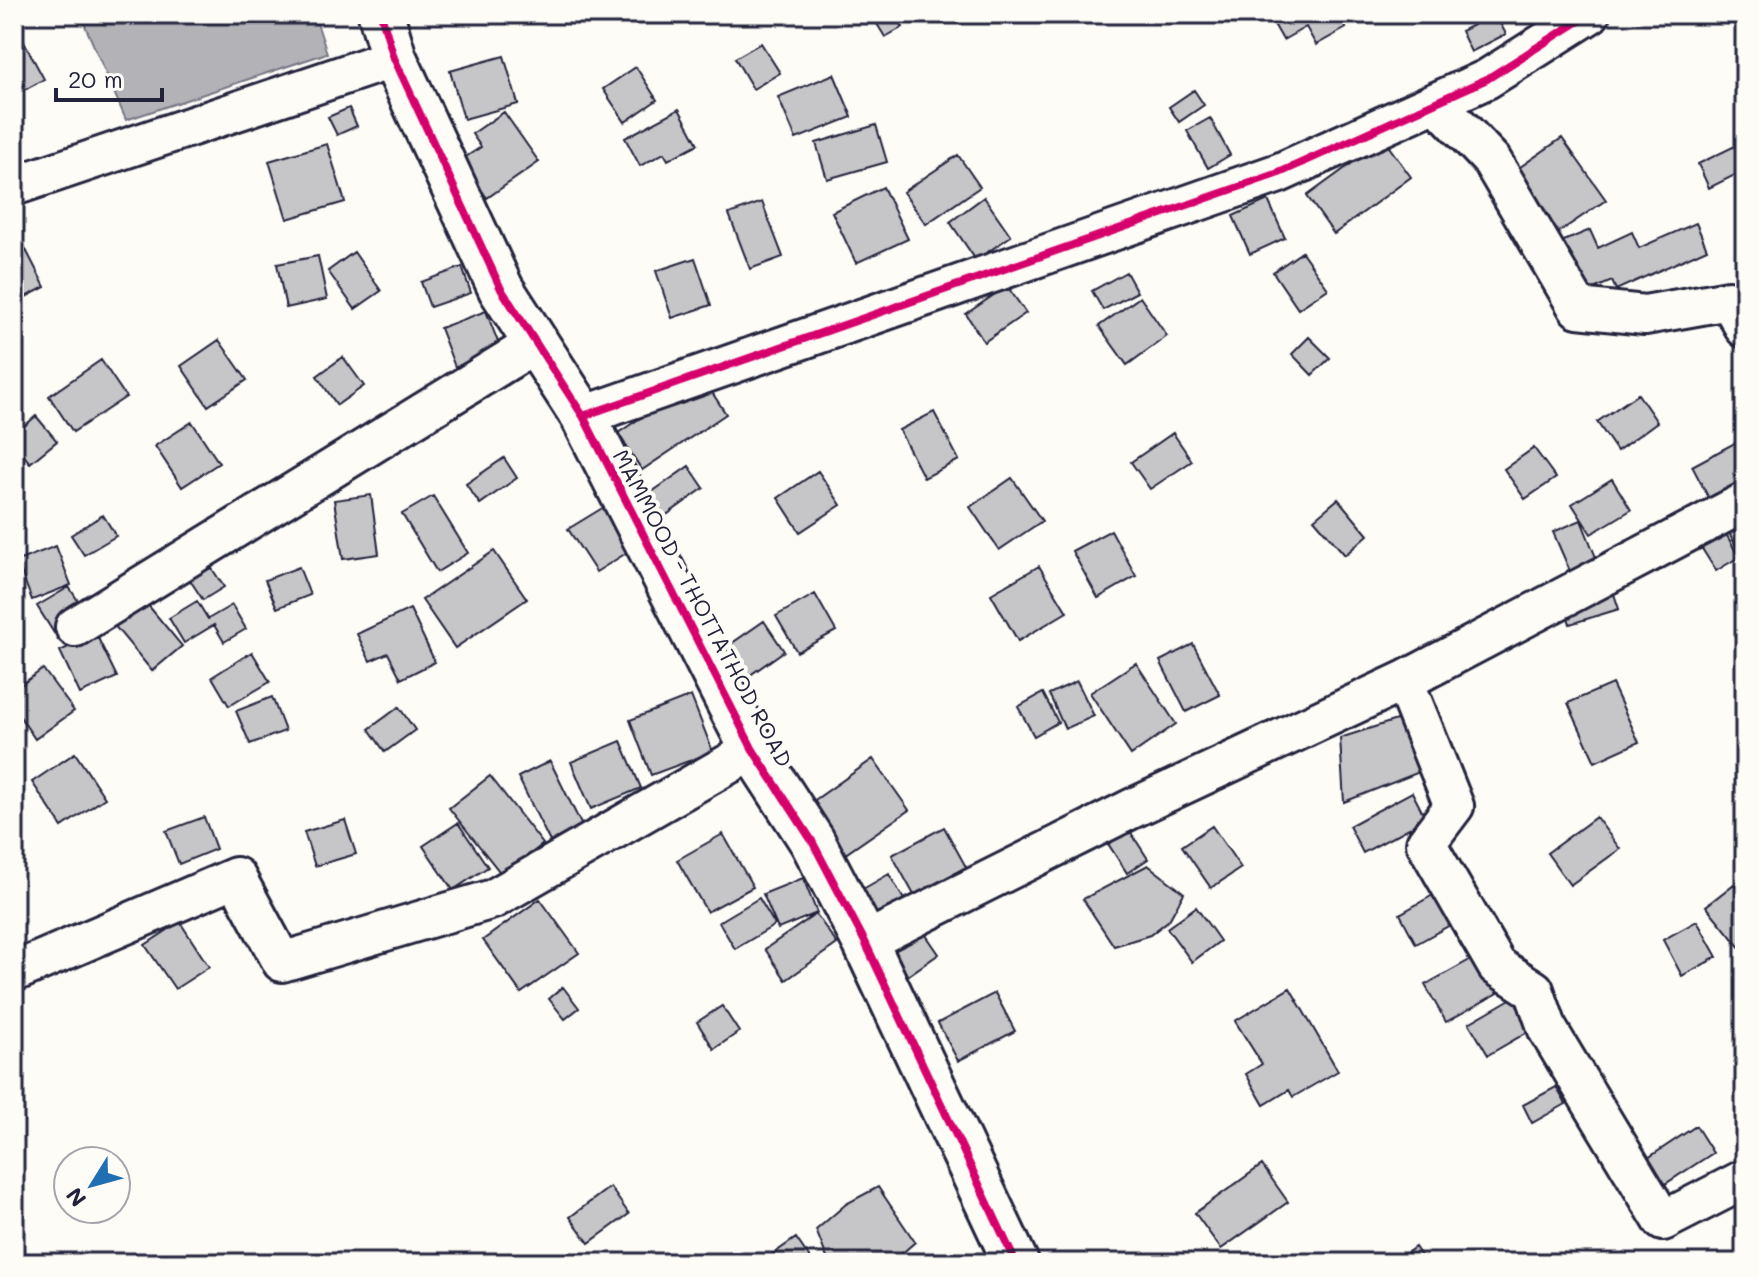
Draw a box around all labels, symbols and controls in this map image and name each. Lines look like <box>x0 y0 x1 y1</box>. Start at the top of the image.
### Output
scale bar <box>56 52 162 102</box>
text: 20 m <box>68 63 123 94</box>
street label: MAMMOOD - THOTTATHOD ROAD <box>607 444 799 772</box>
north arrow <box>52 1145 132 1225</box>
text: N <box>59 1182 92 1213</box>

